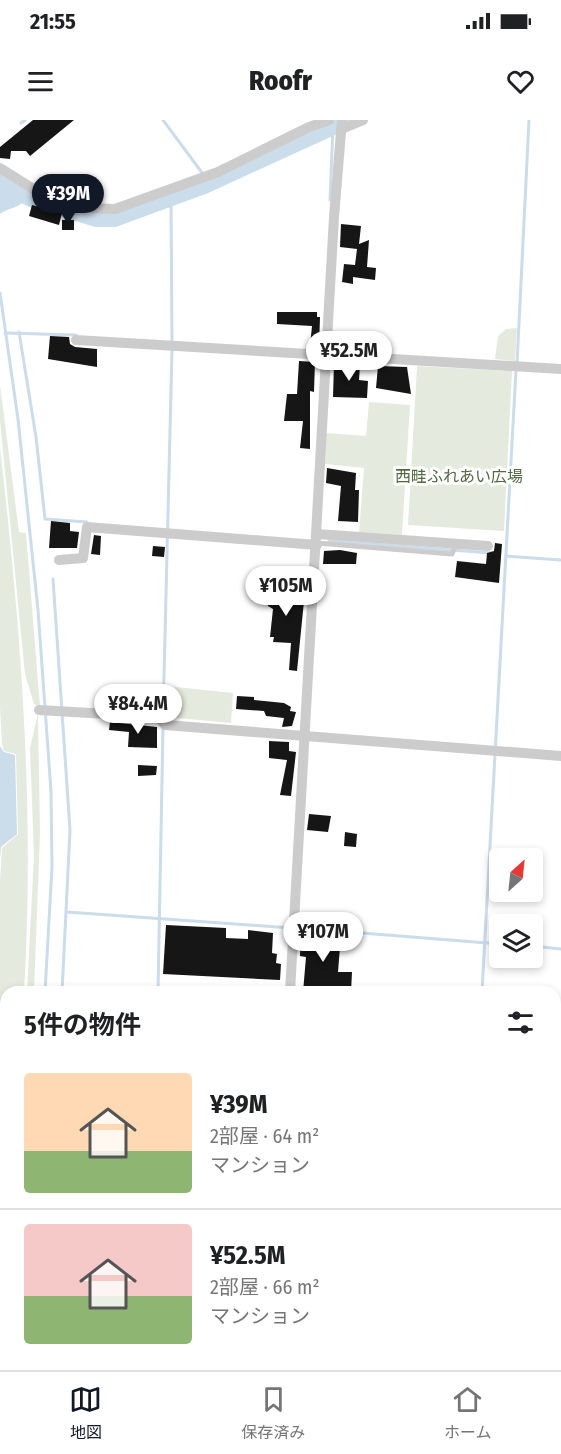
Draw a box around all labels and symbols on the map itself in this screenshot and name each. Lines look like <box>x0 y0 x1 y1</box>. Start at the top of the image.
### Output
pin: ¥39M <box>32 174 104 225</box>
pin: ¥52.5M <box>300 331 398 382</box>
park label: 西畦ふれあい広場 <box>395 467 523 486</box>
pin: ¥105M <box>244 566 328 617</box>
pin: ¥84.4M <box>89 684 187 735</box>
north arrow <box>489 848 543 902</box>
pin: ¥107M <box>281 912 365 963</box>

